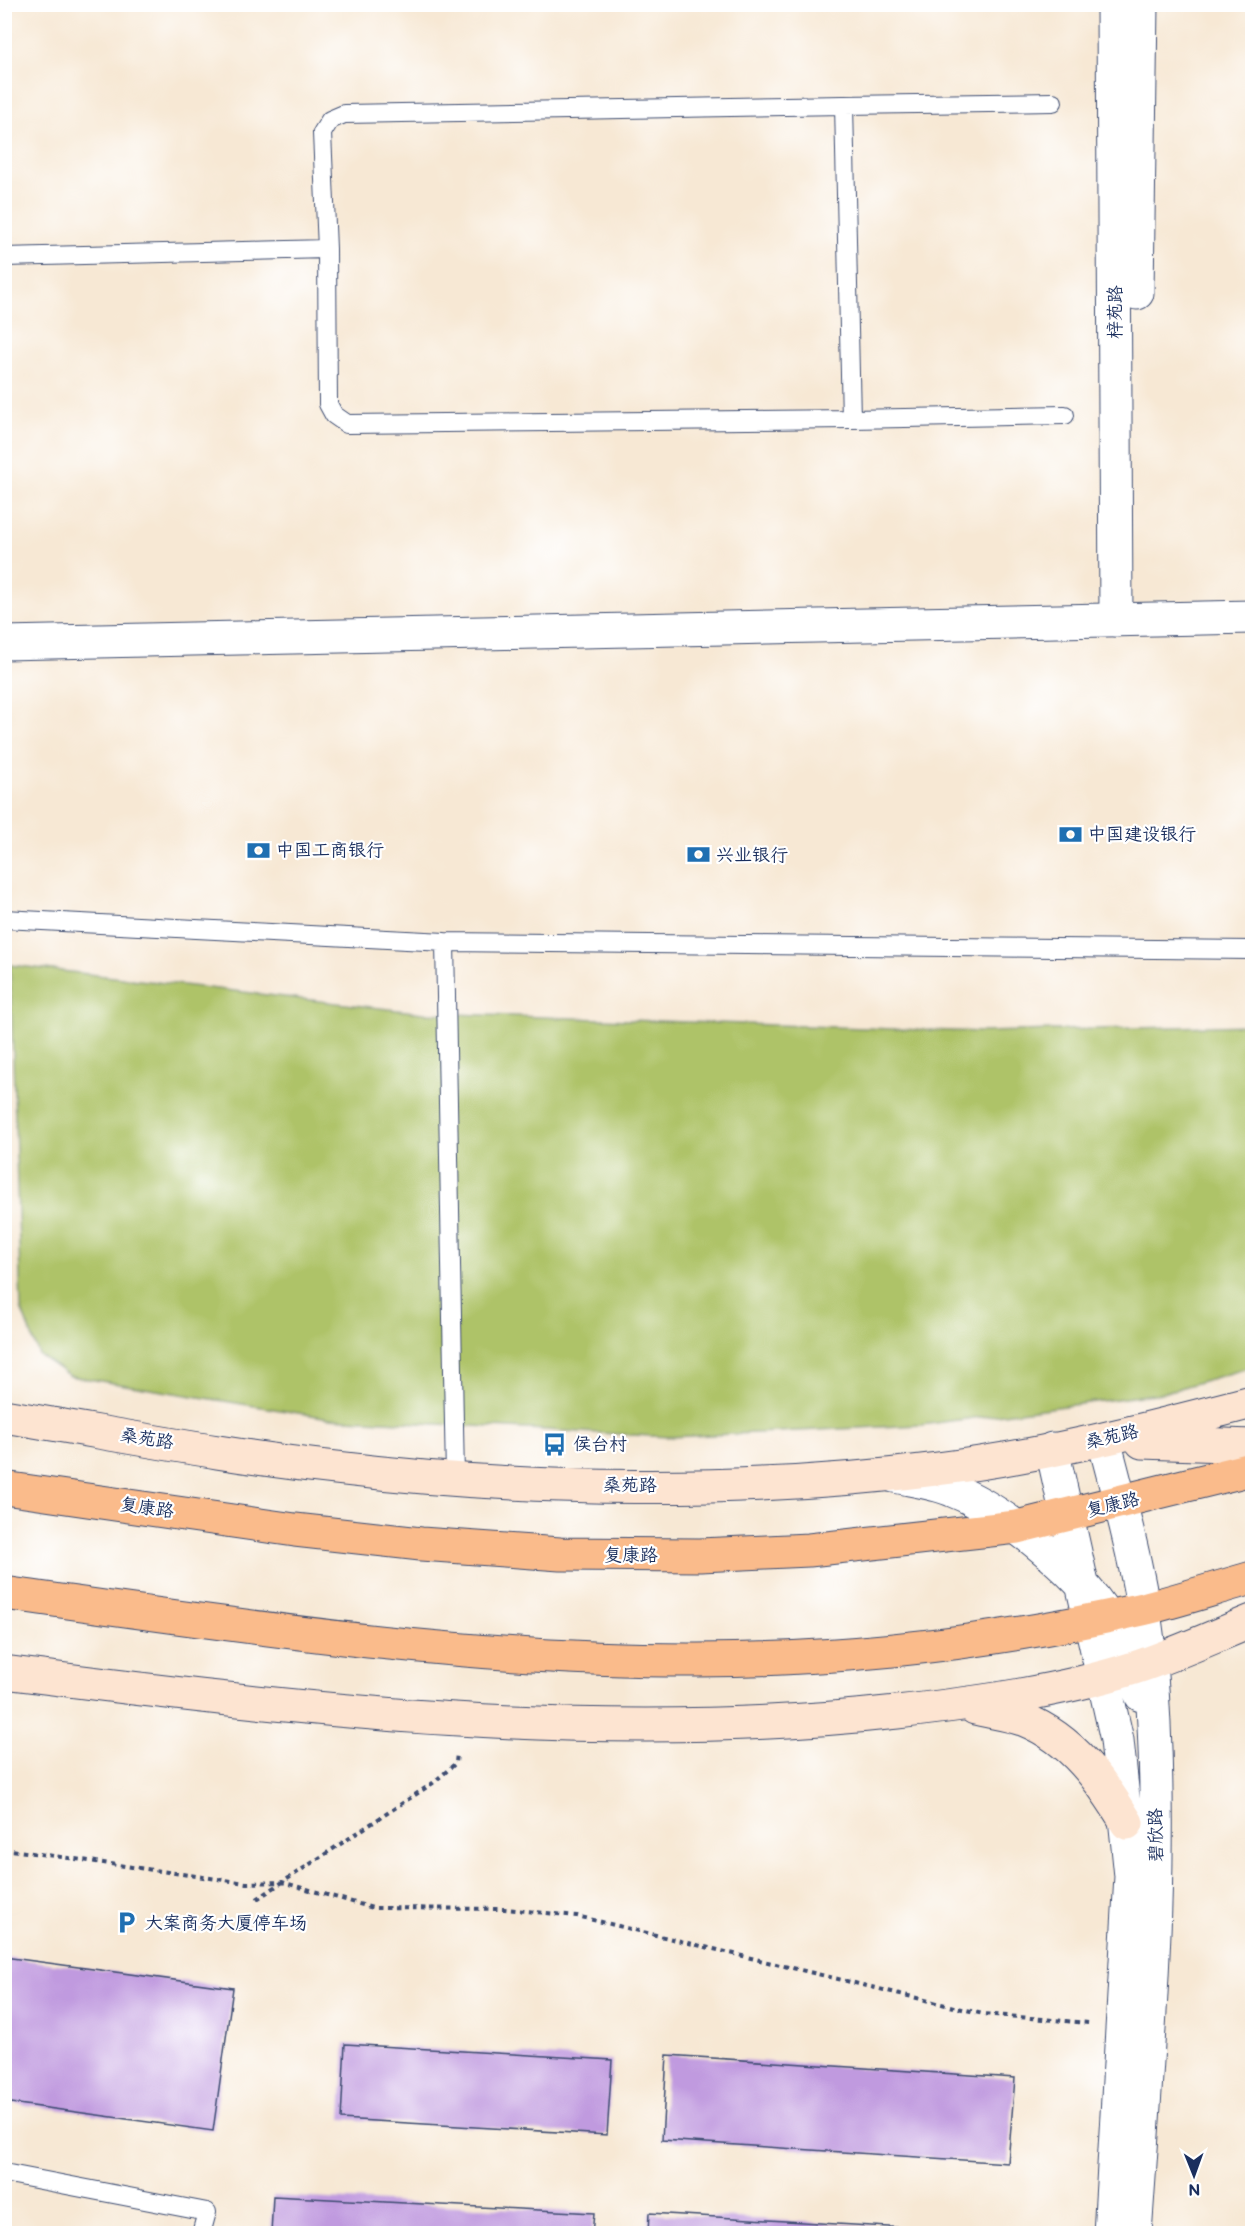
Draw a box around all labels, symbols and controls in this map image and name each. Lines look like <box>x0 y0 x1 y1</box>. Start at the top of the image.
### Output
street label: 梓苑路 <box>1105 285 1126 339</box>
bank icon: 中国建设银行 <box>1057 821 1083 847</box>
place label: 中国建设银行 <box>1088 824 1196 845</box>
bank icon: 中国工商银行 <box>245 837 271 863</box>
place label: 中国工商银行 <box>276 840 384 861</box>
bank icon: 兴业银行 <box>685 842 711 868</box>
place label: 兴业银行 <box>716 845 788 866</box>
street label: 桑苑路 <box>1083 1421 1141 1453</box>
street label: 桑苑路 <box>119 1424 175 1454</box>
bus stop icon: 侯台村 <box>542 1431 568 1457</box>
place label: 侯台村 <box>573 1434 627 1455</box>
street label: 桑苑路 <box>603 1475 657 1496</box>
street label: 复康路 <box>1084 1488 1142 1522</box>
street label: 复康路 <box>119 1494 175 1522</box>
street label: 复康路 <box>604 1545 658 1566</box>
street label: 碧欣路 <box>1145 1808 1167 1862</box>
parking icon: 大案商务大厦停车场 <box>114 1910 140 1936</box>
place label: 大案商务大厦停车场 <box>145 1913 307 1934</box>
north arrow <box>1164 2145 1224 2205</box>
text: N <box>1188 2179 1200 2198</box>

